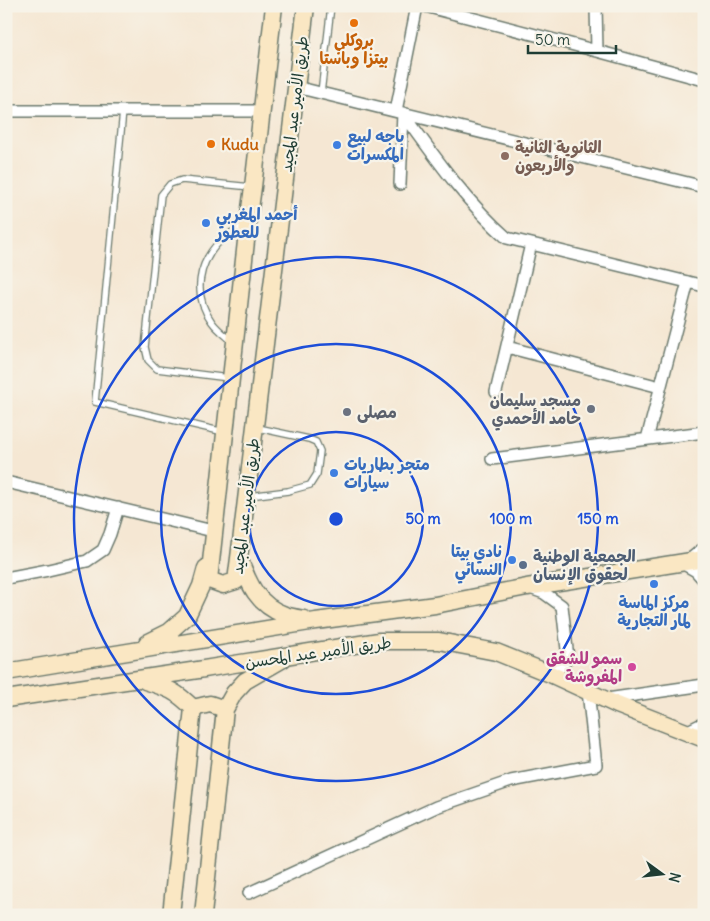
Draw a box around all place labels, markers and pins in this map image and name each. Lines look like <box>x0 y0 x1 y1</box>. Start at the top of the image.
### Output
marker: بروكلي بيتزا وباستا <box>348 17 360 29</box>
place label: بروكلي بيتزا وباستا <box>320 30 388 69</box>
place label: باجه لبيع المكسرات <box>347 126 404 164</box>
place label: Kudu <box>221 134 259 154</box>
place label: الثانوية الثانية والأربعون <box>515 137 602 177</box>
marker: Kudu <box>205 138 217 150</box>
marker: باجه لبيع المكسرات <box>331 139 343 151</box>
marker: الثانوية الثانية والأربعون <box>499 150 511 162</box>
place label: أحمد المغربي للعطور <box>214 204 298 243</box>
marker: أحمد المغربي للعطور <box>200 217 212 229</box>
place label: مسجد سليمان حامد الأحمدي <box>490 390 581 431</box>
place label: مصلى <box>357 402 397 423</box>
marker: مسجد سليمان حامد الأحمدي <box>585 403 597 415</box>
marker: مصلى <box>341 406 353 418</box>
place label: متجر بطاريات سيارات <box>344 454 430 492</box>
marker: متجر بطاريات سيارات <box>328 467 340 479</box>
centre of rings <box>327 510 345 528</box>
place label: نادي بيتا النسائي <box>451 541 502 584</box>
place label: الجمعية الوطنية لحقوق الإنسان <box>533 546 636 585</box>
marker: نادي بيتا النسائي <box>506 554 518 566</box>
marker: الجمعية الوطنية لحقوق الإنسان <box>517 559 529 571</box>
marker: مركز الماسة لمار التجارية <box>648 578 660 590</box>
place label: مركز الماسة لمار التجارية <box>617 592 691 630</box>
place label: سمو للشقق المفروشة <box>546 648 622 687</box>
marker: سمو للشقق المفروشة <box>626 661 638 673</box>

